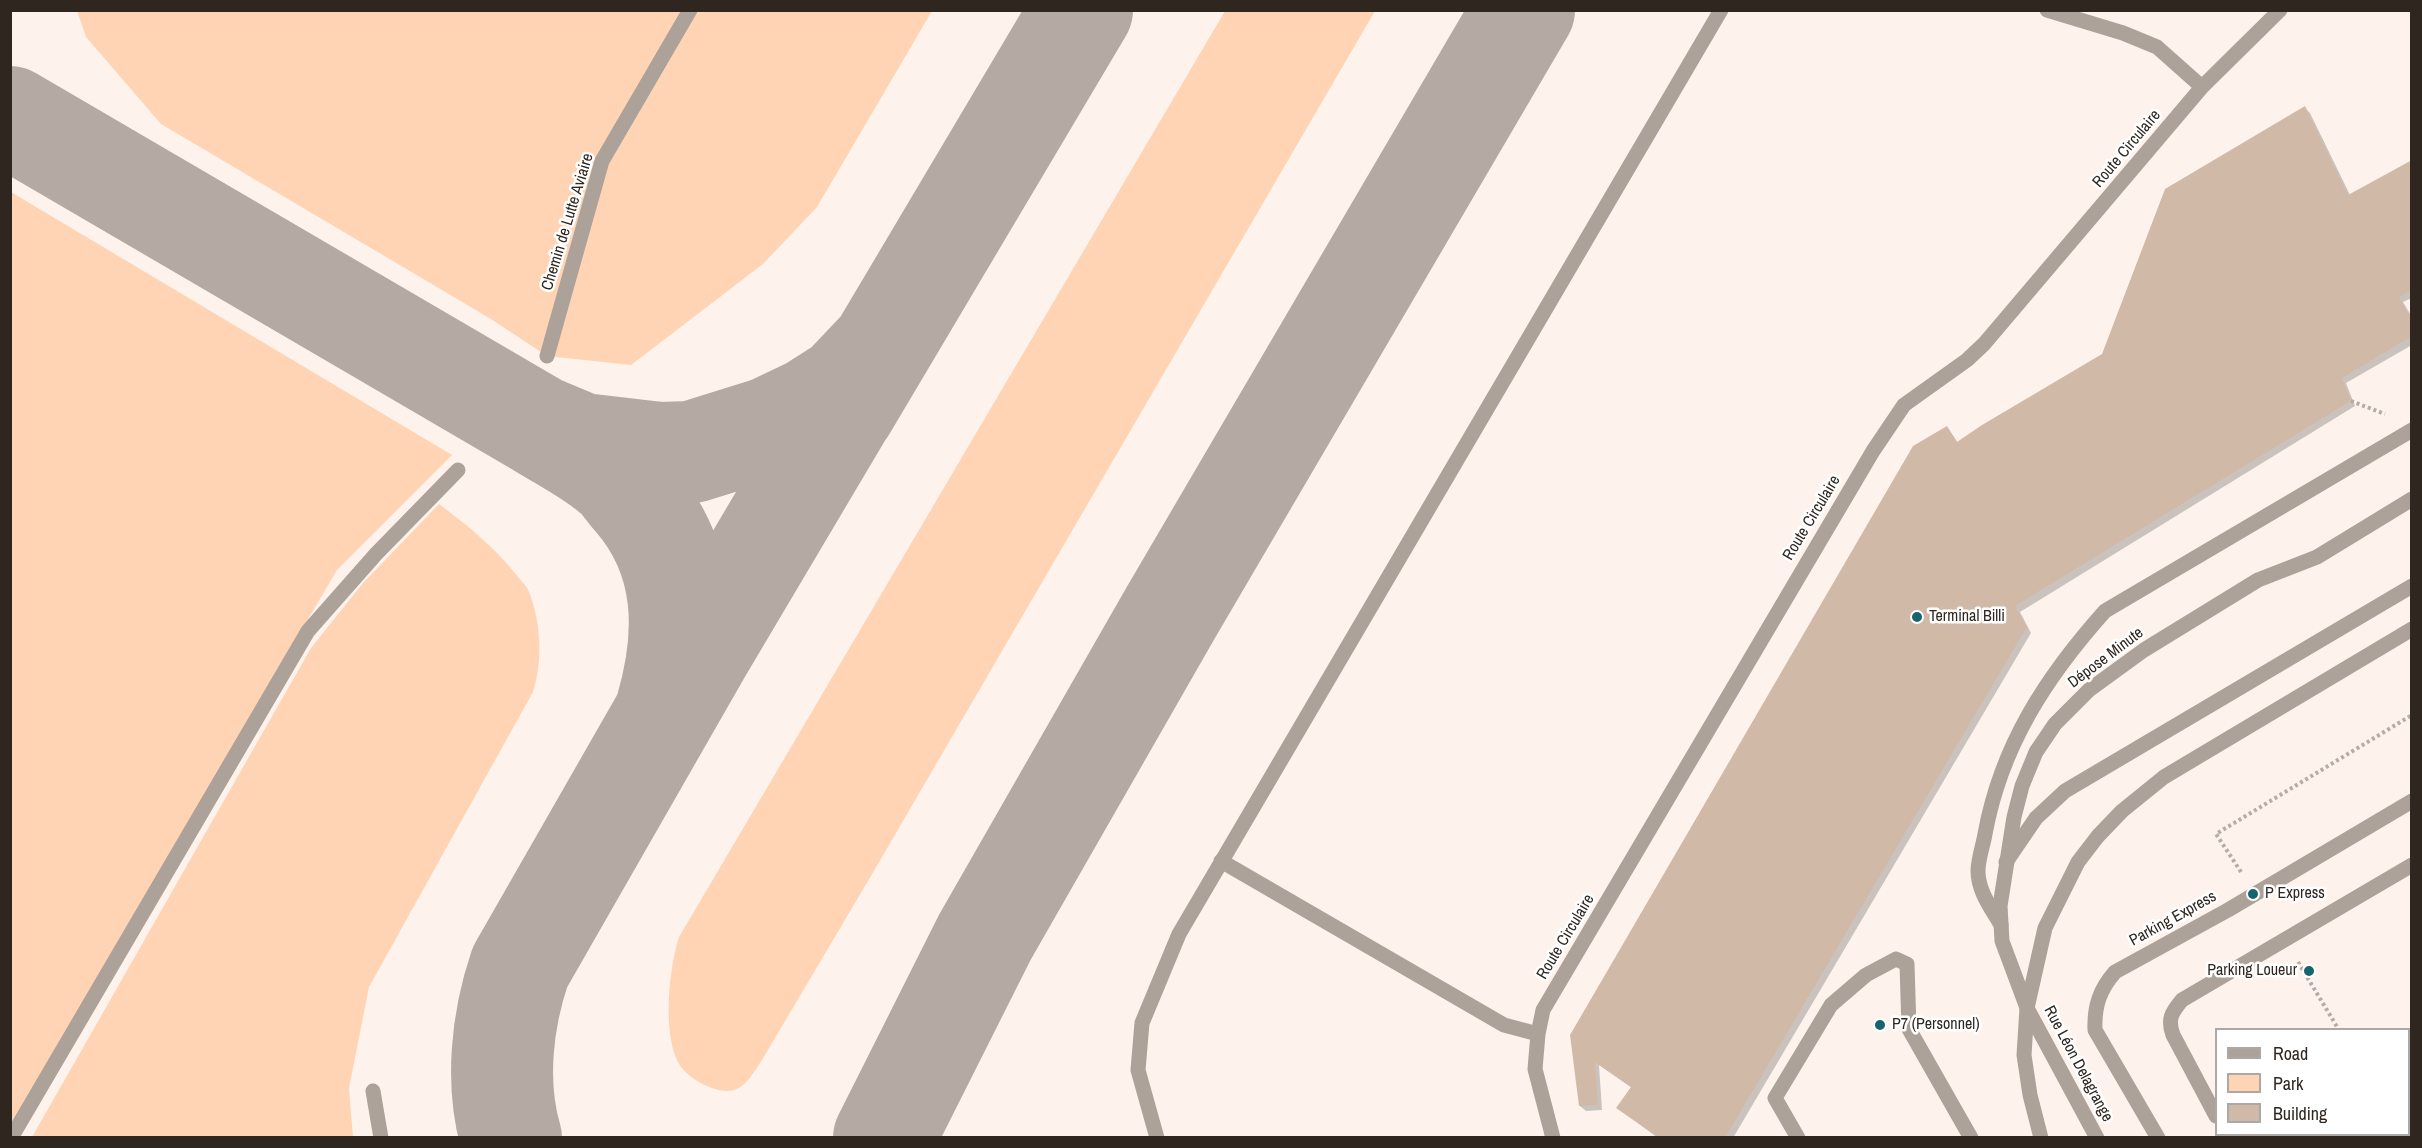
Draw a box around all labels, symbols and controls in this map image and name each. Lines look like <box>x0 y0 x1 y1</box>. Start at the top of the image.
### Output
street label: Route Circulaire <box>2089 106 2165 192</box>
street label: Chemin de Lutte Aviaire <box>538 151 598 293</box>
street label: Route Circulaire <box>1779 472 1845 564</box>
place label: Terminal Billi <box>1929 607 2005 627</box>
marker: Terminal Billi <box>1910 610 1924 624</box>
street label: Dépose Minute <box>2065 624 2147 692</box>
place label: P Express <box>2265 884 2325 904</box>
street label: Parking Express <box>2126 887 2220 951</box>
marker: P Express <box>2246 887 2260 901</box>
street label: Route Circulaire <box>1533 891 1599 983</box>
place label: Parking Loueur <box>2207 961 2297 981</box>
marker: Parking Loueur <box>2302 964 2316 978</box>
street label: Rue Léon Delagrange <box>2039 1003 2117 1125</box>
place label: P7 (Personnel) <box>1892 1015 1980 1035</box>
marker: P7 (Personnel) <box>1873 1018 1887 1032</box>
legend <box>2215 1028 2410 1136</box>
text: Road <box>2273 1041 2308 1066</box>
text: Park <box>2273 1071 2303 1096</box>
text: Building <box>2273 1101 2327 1126</box>

